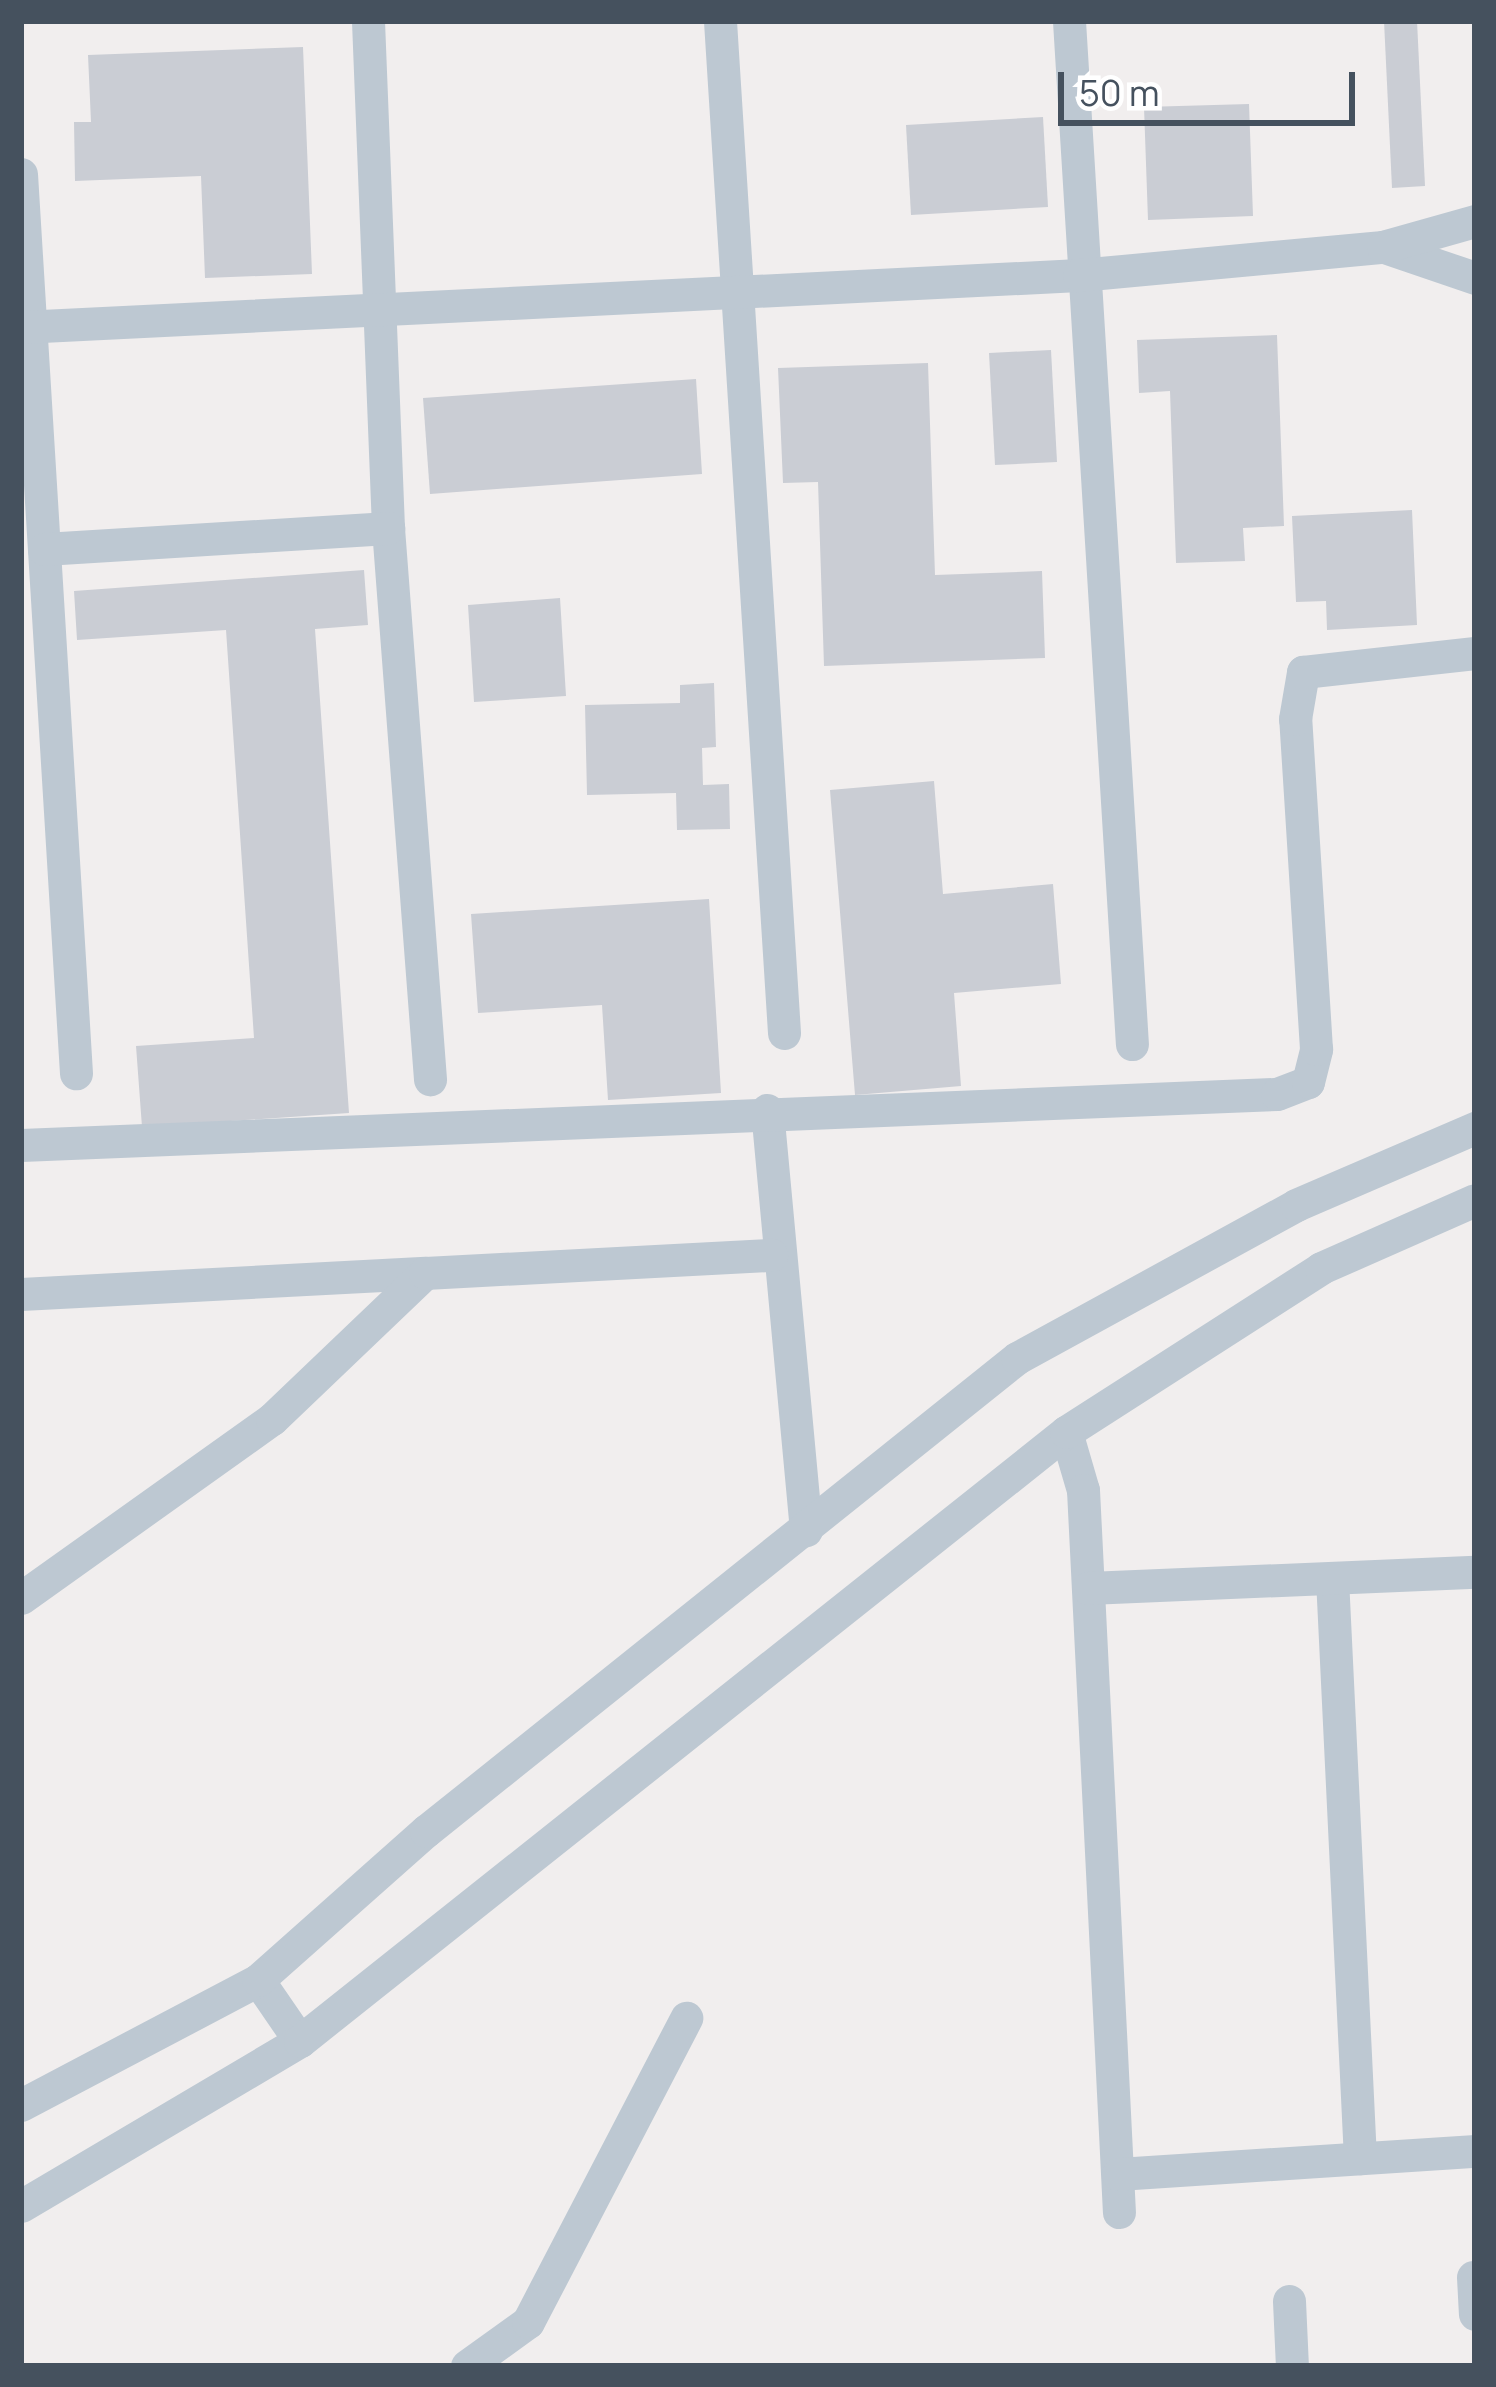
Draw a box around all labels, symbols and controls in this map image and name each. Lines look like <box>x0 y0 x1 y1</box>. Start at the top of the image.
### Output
scale bar <box>1064 48 1361 122</box>
text: 50 m <box>1079 68 1159 117</box>

